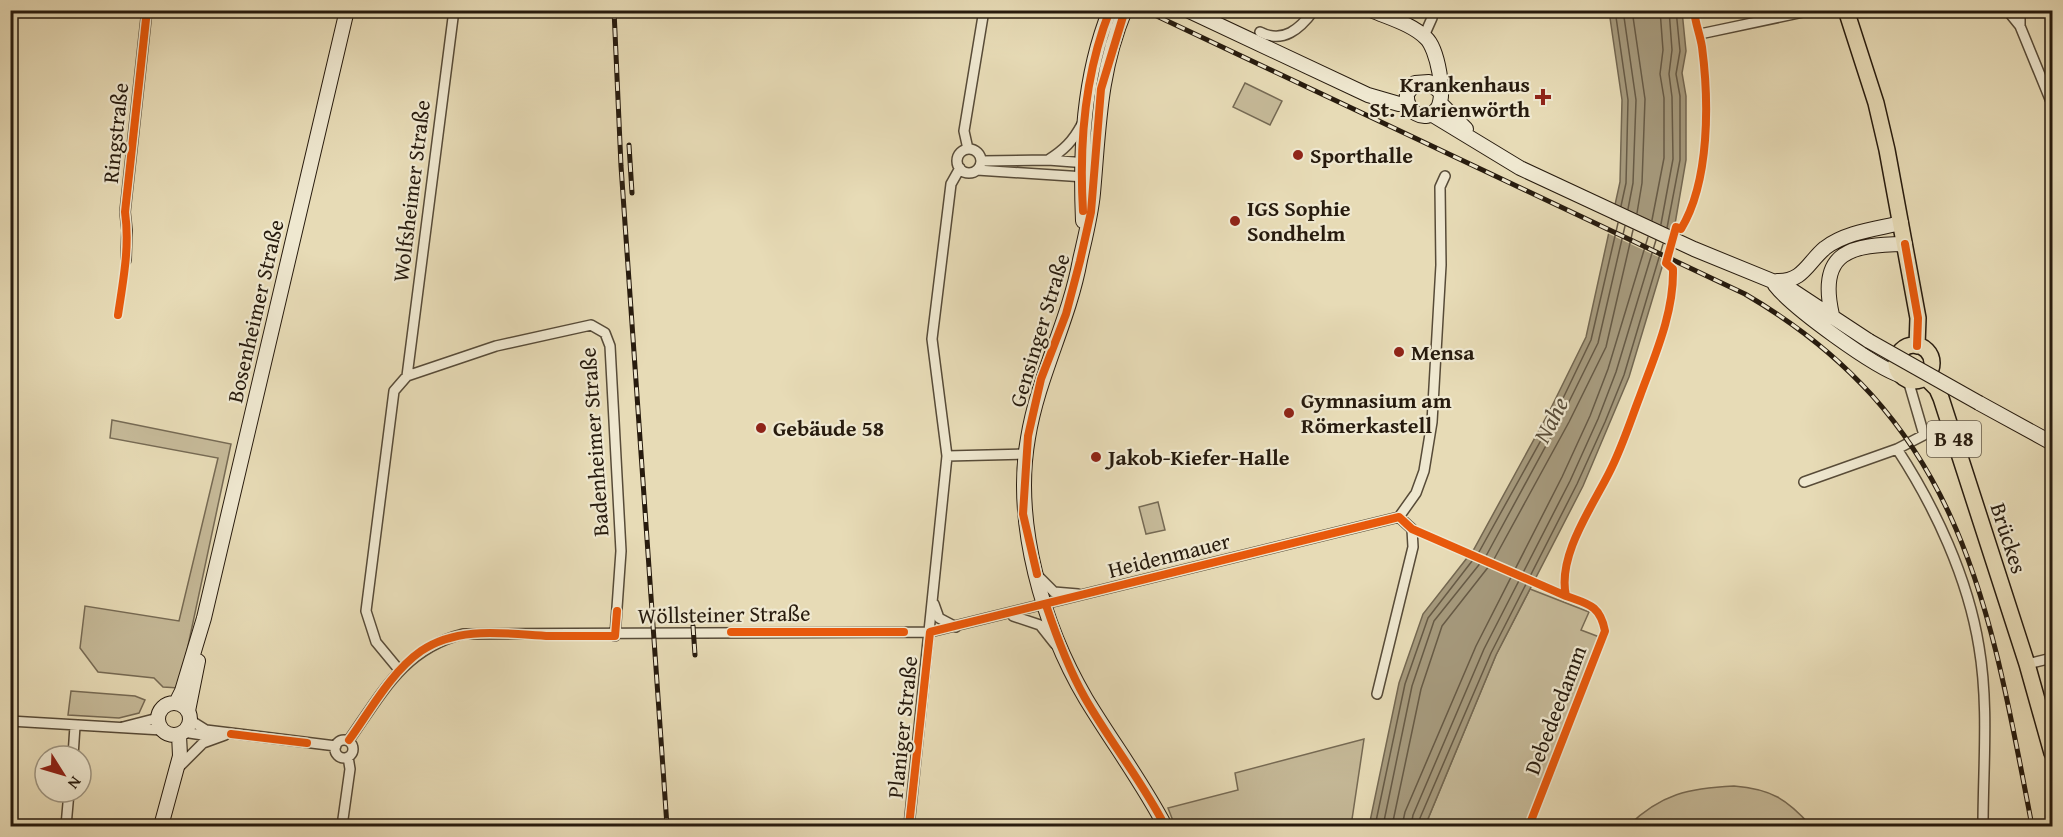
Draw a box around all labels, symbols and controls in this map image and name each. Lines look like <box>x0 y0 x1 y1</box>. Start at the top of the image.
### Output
place label: Krankenhaus St. Marienwörth <box>1369 68 1530 125</box>
street label: Ringstraße <box>94 81 136 185</box>
marker: Krankenhaus St. Marienwörth <box>1534 88 1552 106</box>
street label: Wolfsheimer Straße <box>384 98 438 284</box>
place label: Sporthalle <box>1310 139 1413 171</box>
marker: Sporthalle <box>1291 148 1305 162</box>
place label: IGS Sophie Sondhelm <box>1247 192 1351 249</box>
marker: IGS Sophie Sondhelm <box>1228 214 1242 228</box>
street label: Bosenheimer Straße <box>218 216 292 406</box>
street label: Gensinger Straße <box>1000 249 1078 411</box>
place label: Mensa <box>1411 336 1475 368</box>
marker: Mensa <box>1392 345 1406 359</box>
street label: Badenheimer Straße <box>571 346 617 538</box>
place label: Gymnasium am Römerkastell <box>1301 384 1452 441</box>
water label: Nahe <box>1524 390 1577 450</box>
marker: Gymnasium am Römerkastell <box>1282 406 1296 420</box>
place label: Gebäude 58 <box>773 412 884 444</box>
marker: Gebäude 58 <box>754 421 768 435</box>
road number: B 48 <box>1927 421 1981 457</box>
place label: Jakob-Kiefer-Halle <box>1104 441 1290 473</box>
marker: Jakob-Kiefer-Halle <box>1089 450 1103 464</box>
street label: Brückes <box>1983 499 2035 577</box>
street label: Heidenmauer <box>1104 524 1234 586</box>
street label: Wöllsteiner Straße <box>637 596 811 632</box>
street label: Debedeedamm <box>1516 641 1594 779</box>
street label: Planiger Straße <box>879 654 925 800</box>
north arrow <box>33 744 93 804</box>
text: N <box>62 772 88 795</box>

